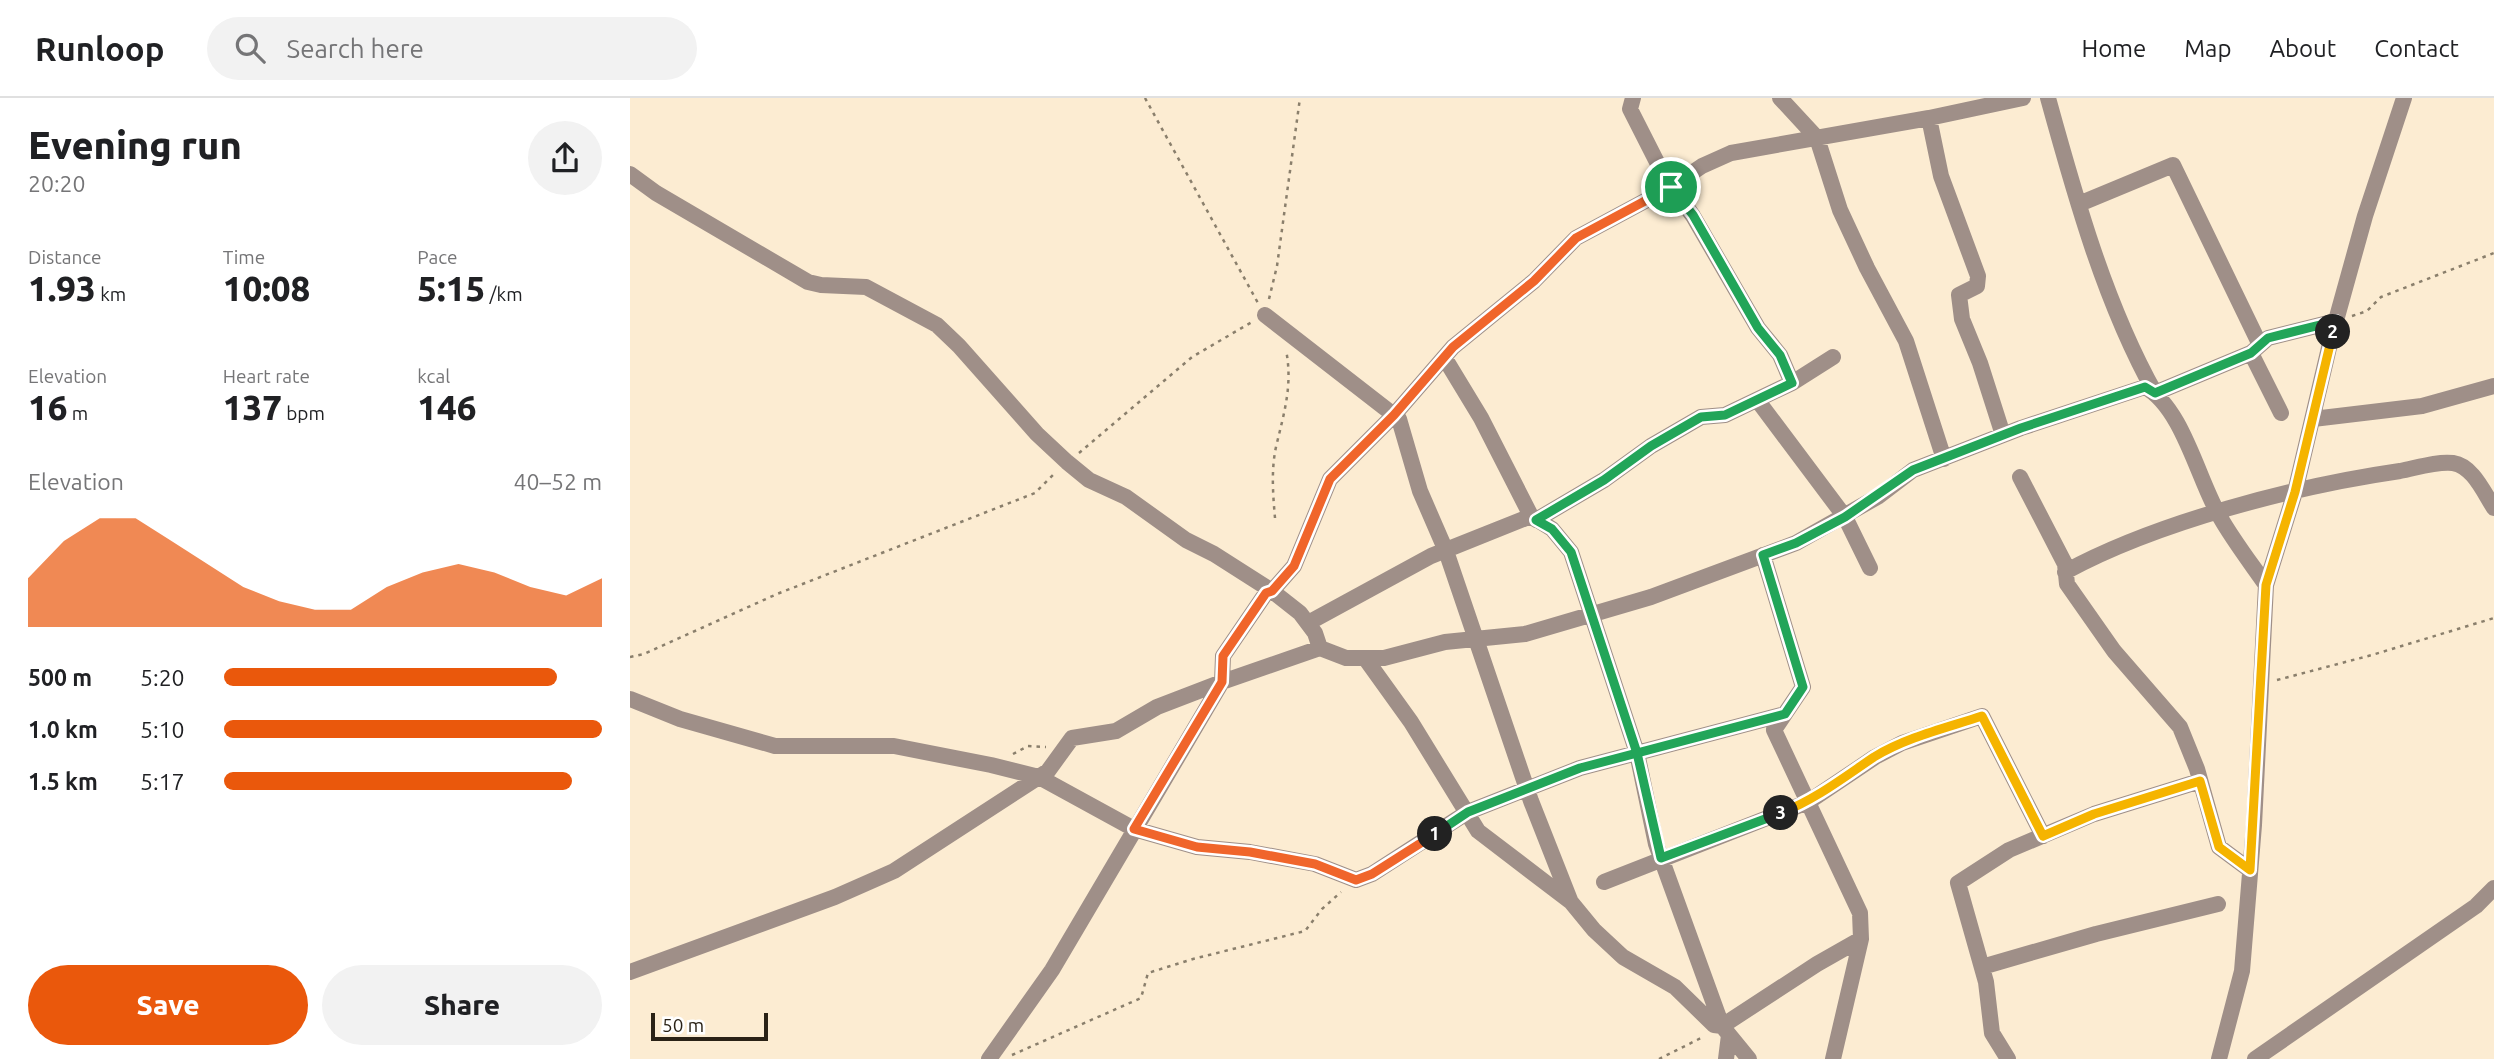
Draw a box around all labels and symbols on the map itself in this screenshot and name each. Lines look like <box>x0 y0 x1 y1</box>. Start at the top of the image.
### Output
pin <box>1641 157 1701 217</box>
pin: 2 <box>2316 314 2350 350</box>
pin: 3 <box>1764 796 1798 830</box>
pin: 1 <box>1418 816 1452 852</box>
scale bar <box>651 1010 768 1042</box>

